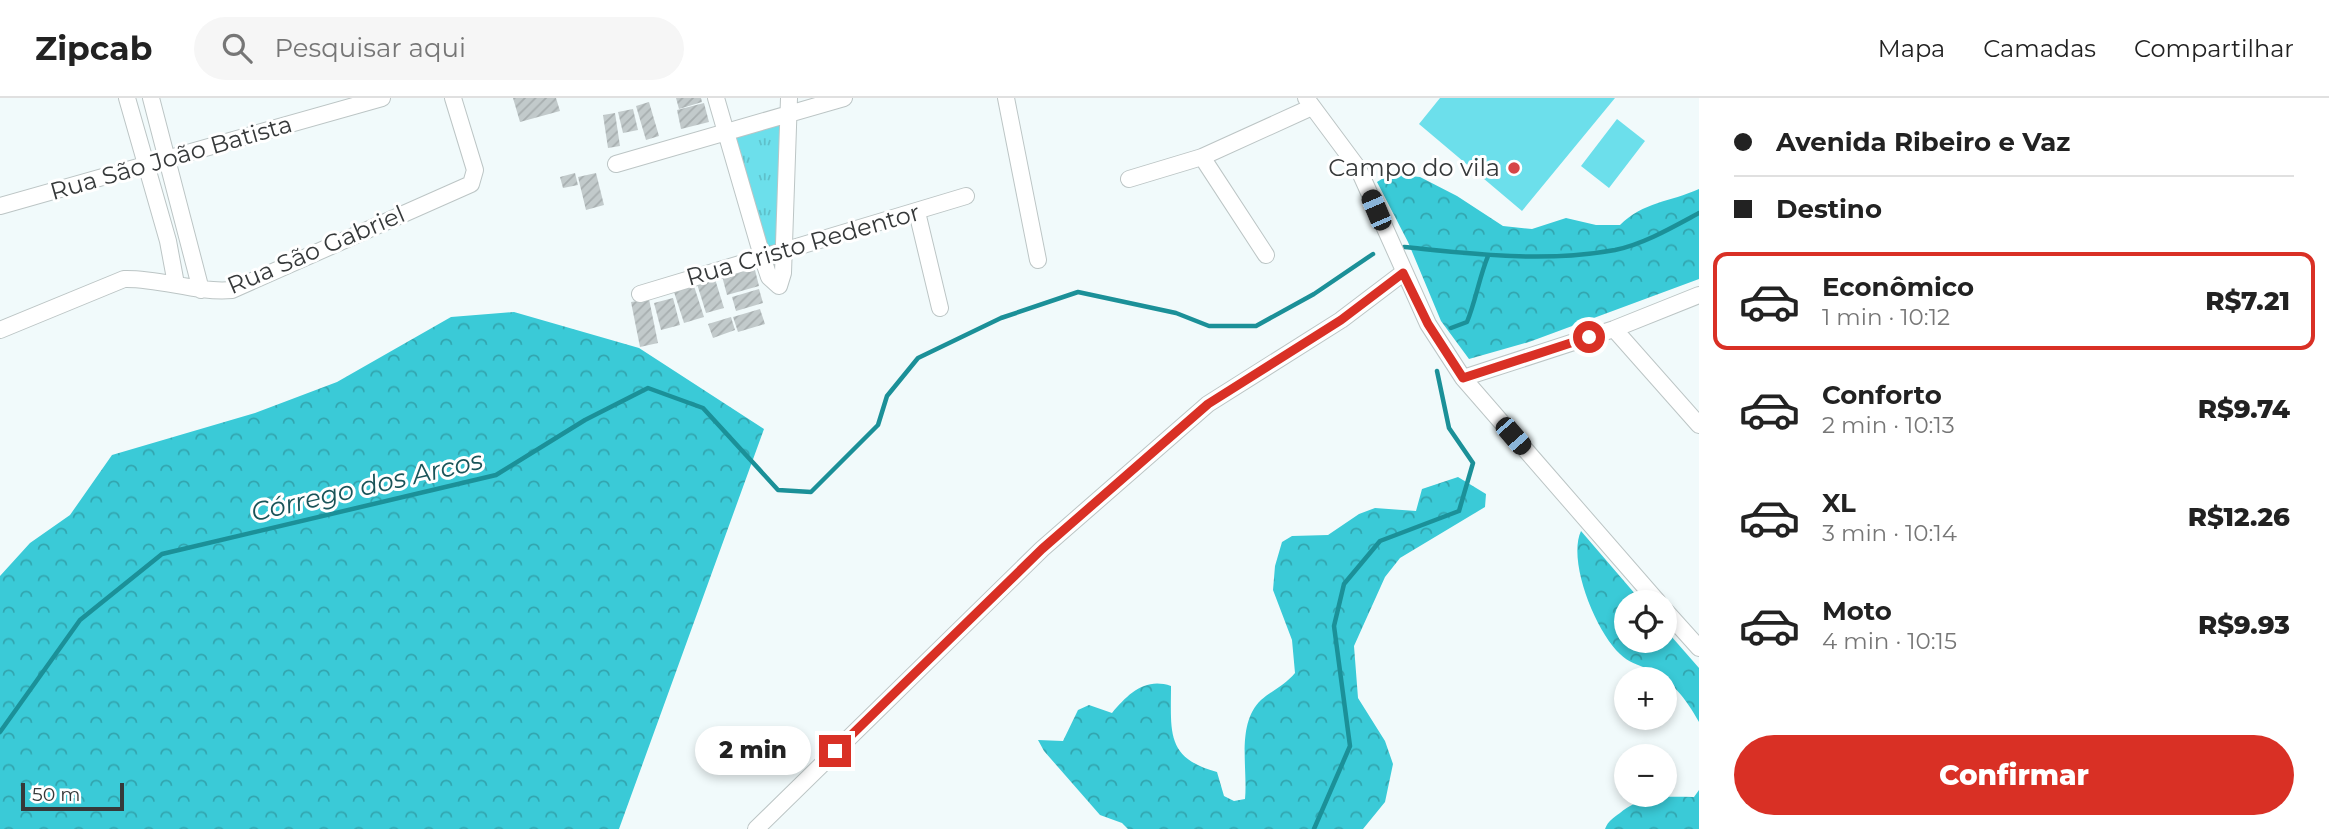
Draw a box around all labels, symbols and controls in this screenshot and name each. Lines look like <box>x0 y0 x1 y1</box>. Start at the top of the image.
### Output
search box <box>194 17 684 80</box>
text: Zipcab <box>35 28 152 68</box>
icon: search <box>218 29 256 67</box>
text: Pesquisar aqui <box>274 32 466 64</box>
text: Mapa <box>1878 34 1945 63</box>
text: Camadas <box>1983 34 2096 63</box>
text: Compartilhar <box>2134 34 2294 63</box>
street label: Rua São João Batista <box>47 109 295 206</box>
text: Avenida Ribeiro e Vaz <box>1776 126 2070 158</box>
place label: Campo do vila <box>1328 153 1500 182</box>
marker: Campo do vila <box>1506 160 1522 176</box>
car <box>1359 187 1394 233</box>
text: Destino <box>1776 193 1882 225</box>
street label: Rua Cristo Redentor <box>683 197 923 292</box>
street label: Rua São Gabriel <box>223 199 409 300</box>
icon: car <box>1738 270 1801 333</box>
text: Econômico <box>1822 271 1974 303</box>
text: R$7.21 <box>2205 285 2290 317</box>
text: 1 min · 10:12 <box>1822 303 1950 331</box>
route start <box>1573 321 1605 353</box>
icon: car <box>1738 378 1801 441</box>
text: Conforto <box>1822 379 1942 411</box>
text: R$9.74 <box>2198 393 2290 425</box>
text: 2 min · 10:13 <box>1822 411 1955 439</box>
car <box>1492 413 1535 459</box>
water label: Córrego dos Arcos <box>248 444 486 528</box>
icon: car <box>1738 486 1801 549</box>
text: XL <box>1822 487 1856 519</box>
text: R$12.26 <box>2188 501 2290 533</box>
text: 3 min · 10:14 <box>1822 519 1957 547</box>
map controls <box>1614 590 1677 807</box>
button: locate <box>1614 590 1677 653</box>
icon: car <box>1738 594 1801 657</box>
text: Moto <box>1822 595 1892 627</box>
text: R$9.93 <box>2198 609 2290 641</box>
text: 4 min · 10:15 <box>1822 627 1957 655</box>
button: + <box>1614 667 1677 730</box>
callout: 2 min <box>695 726 810 776</box>
route end <box>819 735 851 767</box>
button: Confirmar <box>1734 735 2294 815</box>
text: 2 min <box>719 736 787 764</box>
button: − <box>1614 744 1677 807</box>
scale bar <box>21 780 124 812</box>
text: 50 m <box>32 783 80 806</box>

